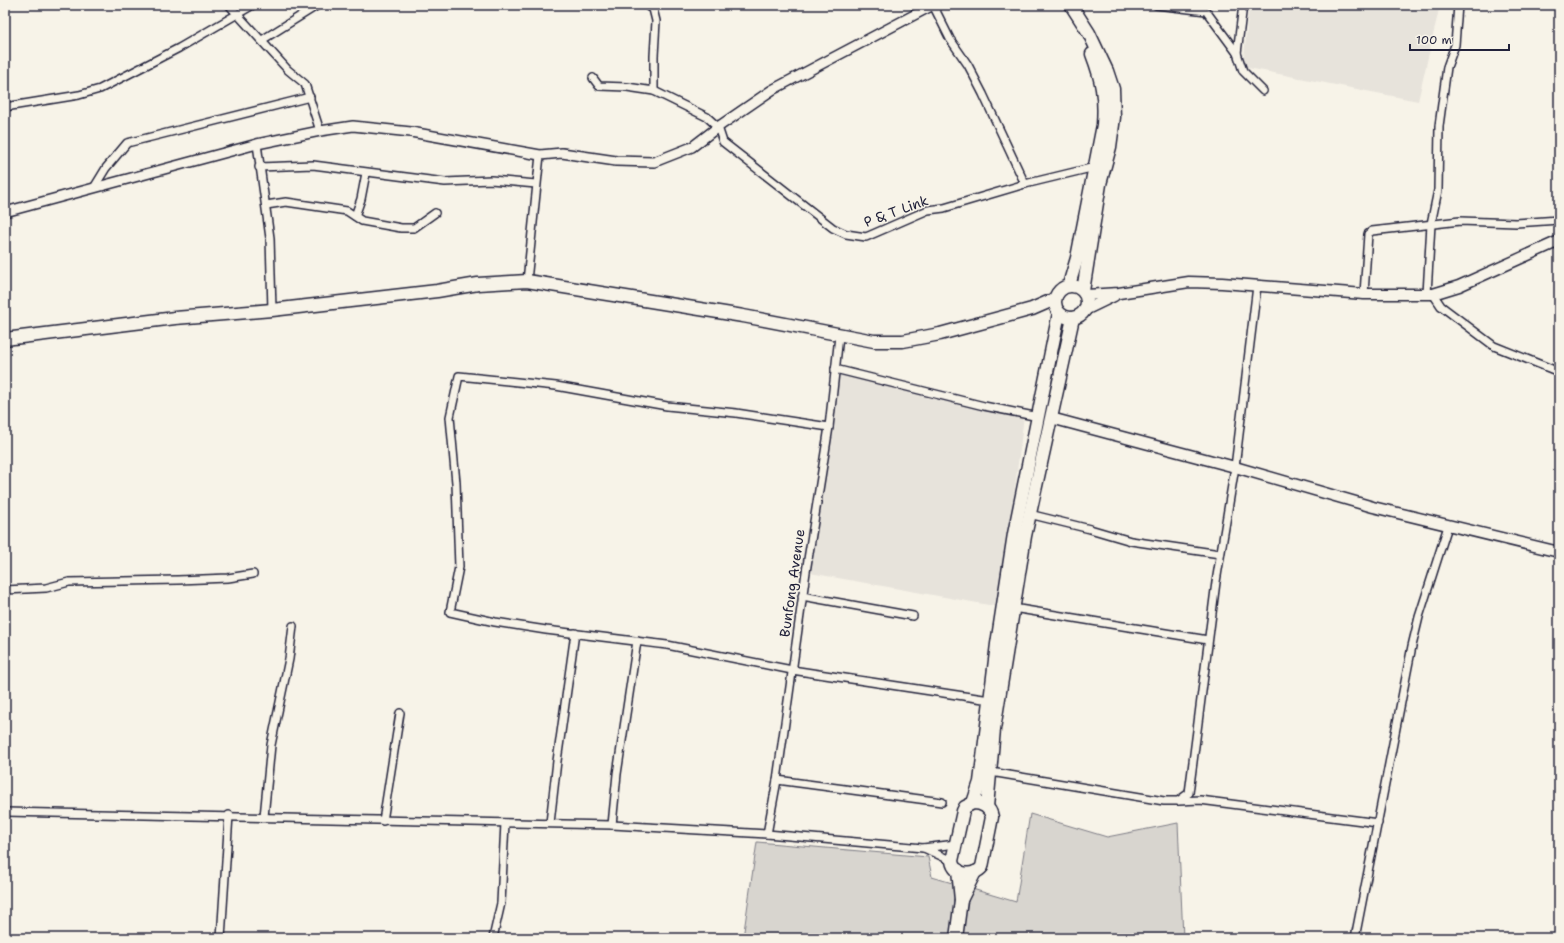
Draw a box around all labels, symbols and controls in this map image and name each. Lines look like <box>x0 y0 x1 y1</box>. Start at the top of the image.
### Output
scale bar <box>1410 26 1509 52</box>
text: 100 m <box>1416 32 1452 48</box>
street label: P & T Link <box>861 191 931 231</box>
street label: Bunfong Avenue <box>776 528 809 638</box>

